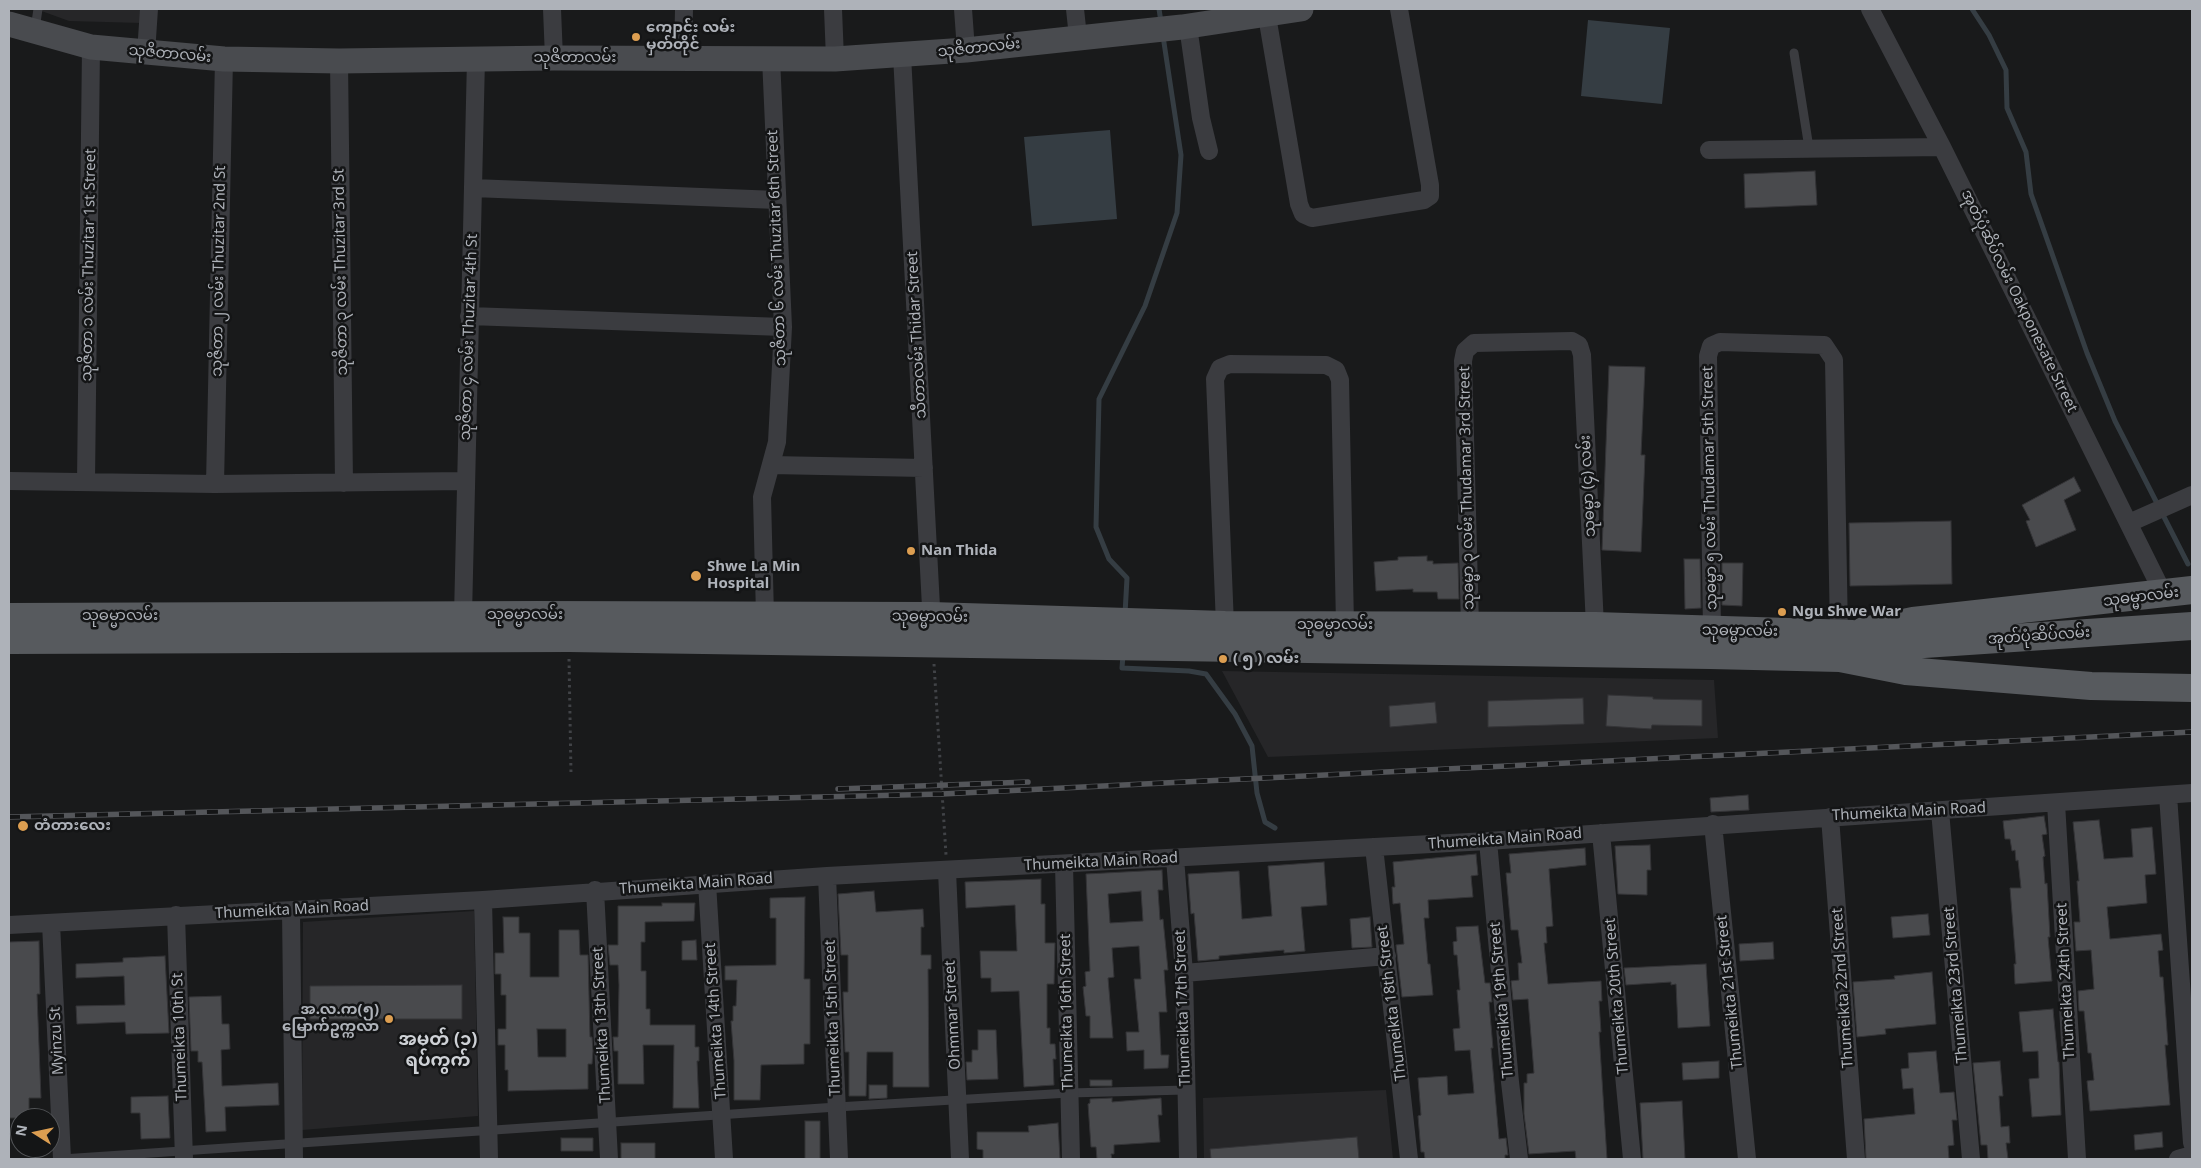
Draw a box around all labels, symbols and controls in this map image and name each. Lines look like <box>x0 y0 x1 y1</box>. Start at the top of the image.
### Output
place label: ကျောင်း လမ်း မှတ်တိုင် <box>646 19 735 54</box>
marker: ကျောင်း လမ်း မှတ်တိုင် <box>630 31 642 43</box>
street label: သုဇိတာလမ်း <box>937 35 1021 61</box>
street label: သုဇိတာလမ်း <box>128 41 212 67</box>
street label: သုဇိတာလမ်း <box>533 49 617 67</box>
street label: သုဇိတာ ၆ လမ်း Thuzitar 6th Street <box>764 130 790 366</box>
street label: သုဇိတာ ၁ လမ်း Thuzitar 1st Street <box>78 148 100 382</box>
street label: သုဇိတာ ၂ လမ်း Thuzitar 2nd St <box>208 165 230 377</box>
street label: သုဇိတာ ၃ လမ်း Thuzitar 3rd St <box>330 168 352 376</box>
street label: အုတ်ပုံဆိပ်လမ်း Oakponesate Street <box>1957 187 2081 415</box>
street label: သုဇိတာ ၄ လမ်း Thuzitar 4th St <box>456 233 482 441</box>
street label: သီတာလမ်း Thidar Street <box>904 251 930 419</box>
street label: သုဓမ္မာ ၃ လမ်း Thudamar 3rd Street <box>1456 366 1478 610</box>
street label: သုဓမ္မာ ၅ လမ်း Thudamar 5th Street <box>1699 366 1721 610</box>
street label: သုဓမ္မာ (၄) လမ်း <box>1576 434 1600 538</box>
place label: Nan Thida <box>921 542 997 560</box>
marker: Nan Thida <box>905 545 917 557</box>
place label: Shwe La Min Hospital <box>707 558 800 593</box>
marker: Shwe La Min Hospital <box>689 569 703 583</box>
street label: သုဓမ္မာလမ်း <box>2102 583 2180 611</box>
place label: Ngu Shwe War <box>1792 603 1901 621</box>
street label: သုဓမ္မာလမ်း <box>487 606 563 624</box>
marker: Ngu Shwe War <box>1776 606 1788 618</box>
street label: သုဓမ္မာလမ်း <box>82 607 158 625</box>
street label: သုဓမ္မာလမ်း <box>892 607 968 627</box>
street label: သုဓမ္မာလမ်း <box>1297 616 1373 634</box>
street label: သုဓမ္မာလမ်း <box>1702 621 1778 641</box>
street label: အုတ်ပုံဆိပ်လမ်း <box>1987 623 2091 649</box>
place label: ( ၅ ) လမ်း <box>1233 650 1299 668</box>
marker: ( ၅ ) လမ်း <box>1217 653 1229 665</box>
street label: Thumeikta Main Road <box>1832 799 1986 825</box>
place label: တံတားလေး <box>34 817 111 835</box>
marker: တံတားလေး <box>16 819 30 833</box>
street label: Thumeikta Main Road <box>1428 825 1582 853</box>
street label: Thumeikta Main Road <box>1024 849 1178 875</box>
street label: Thumeikta Main Road <box>619 870 773 898</box>
street label: Thumeikta Main Road <box>215 897 369 923</box>
street label: Thumeikta 24th Street <box>2053 902 2079 1060</box>
street label: Thumeikta 23rd Street <box>1940 906 1972 1064</box>
street label: Thumeikta 22nd Street <box>1828 907 1858 1069</box>
street label: Thumeikta 21st Street <box>1713 914 1747 1070</box>
street label: Thumeikta 20th Street <box>1601 917 1633 1075</box>
street label: Thumeikta 19th Street <box>1486 921 1518 1079</box>
street label: Thumeikta 18th Street <box>1374 924 1410 1082</box>
street label: Thumeikta 17th Street <box>1171 929 1195 1087</box>
street label: Thumeikta 16th Street <box>1057 934 1077 1090</box>
street label: Thumeikta 15th Street <box>821 939 845 1097</box>
street label: Thumeikta 14th Street <box>702 942 730 1100</box>
street label: Thumeikta 13th Street <box>589 946 615 1104</box>
street label: Ohmmar Street <box>941 960 965 1070</box>
street label: Thumeikta 10th St <box>169 973 191 1101</box>
place label: အ.လ.က(၅) မြောက်ဥက္ကလာ <box>282 1001 379 1036</box>
street label: Myinzu St <box>46 1006 68 1076</box>
marker: အ.လ.က(၅) မြောက်ဥက္ကလာ <box>383 1013 395 1025</box>
district label: အမှတ် (၁) ရပ်ကွက် <box>399 1029 477 1072</box>
north arrow <box>10 1108 60 1158</box>
text: N <box>10 1123 31 1138</box>

